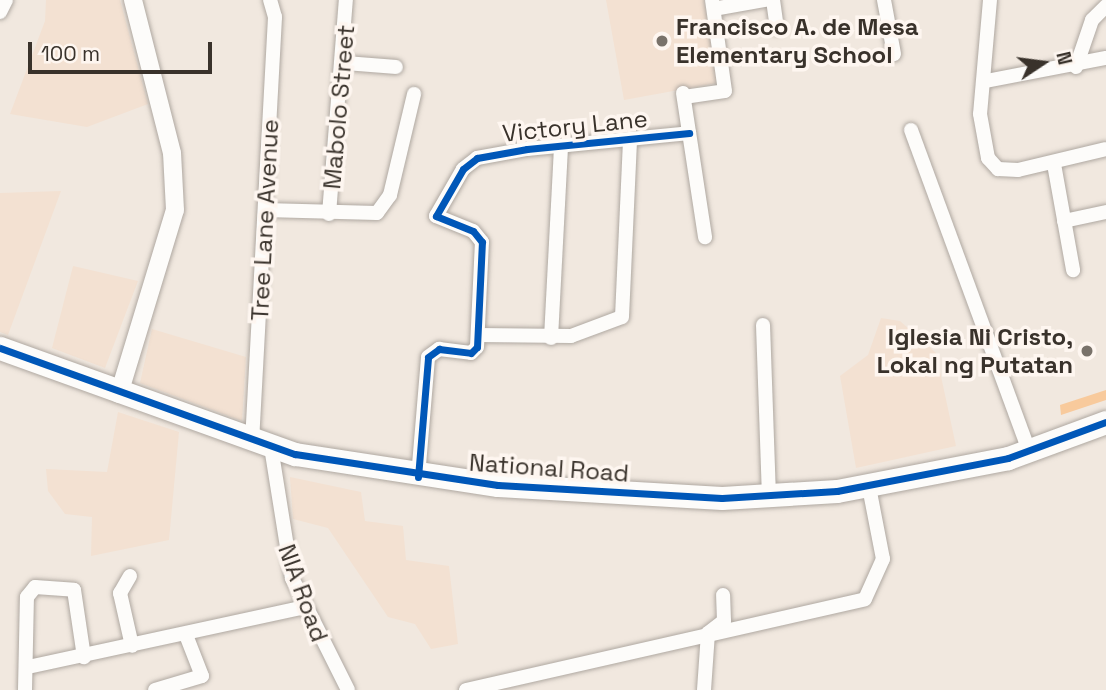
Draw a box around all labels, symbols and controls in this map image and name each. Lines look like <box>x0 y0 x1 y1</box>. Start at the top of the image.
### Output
place label: Francisco A. de Mesa Elementary School <box>676 13 920 69</box>
street label: Mabolo Street <box>317 24 361 190</box>
scale bar <box>32 28 215 72</box>
north arrow <box>1008 28 1078 98</box>
marker: Francisco A. de Mesa Elementary School <box>654 33 670 49</box>
text: 100 m <box>41 40 100 67</box>
text: N <box>1050 49 1078 67</box>
street label: Victory Lane <box>501 104 649 148</box>
street label: Tree Lane Avenue <box>245 118 285 322</box>
place label: Iglesia Ni Cristo, Lokal ng Putatan <box>877 323 1073 379</box>
marker: Iglesia Ni Cristo, Lokal ng Putatan <box>1079 343 1095 359</box>
street label: National Road <box>468 448 630 488</box>
street label: NIA Road <box>272 540 334 646</box>

